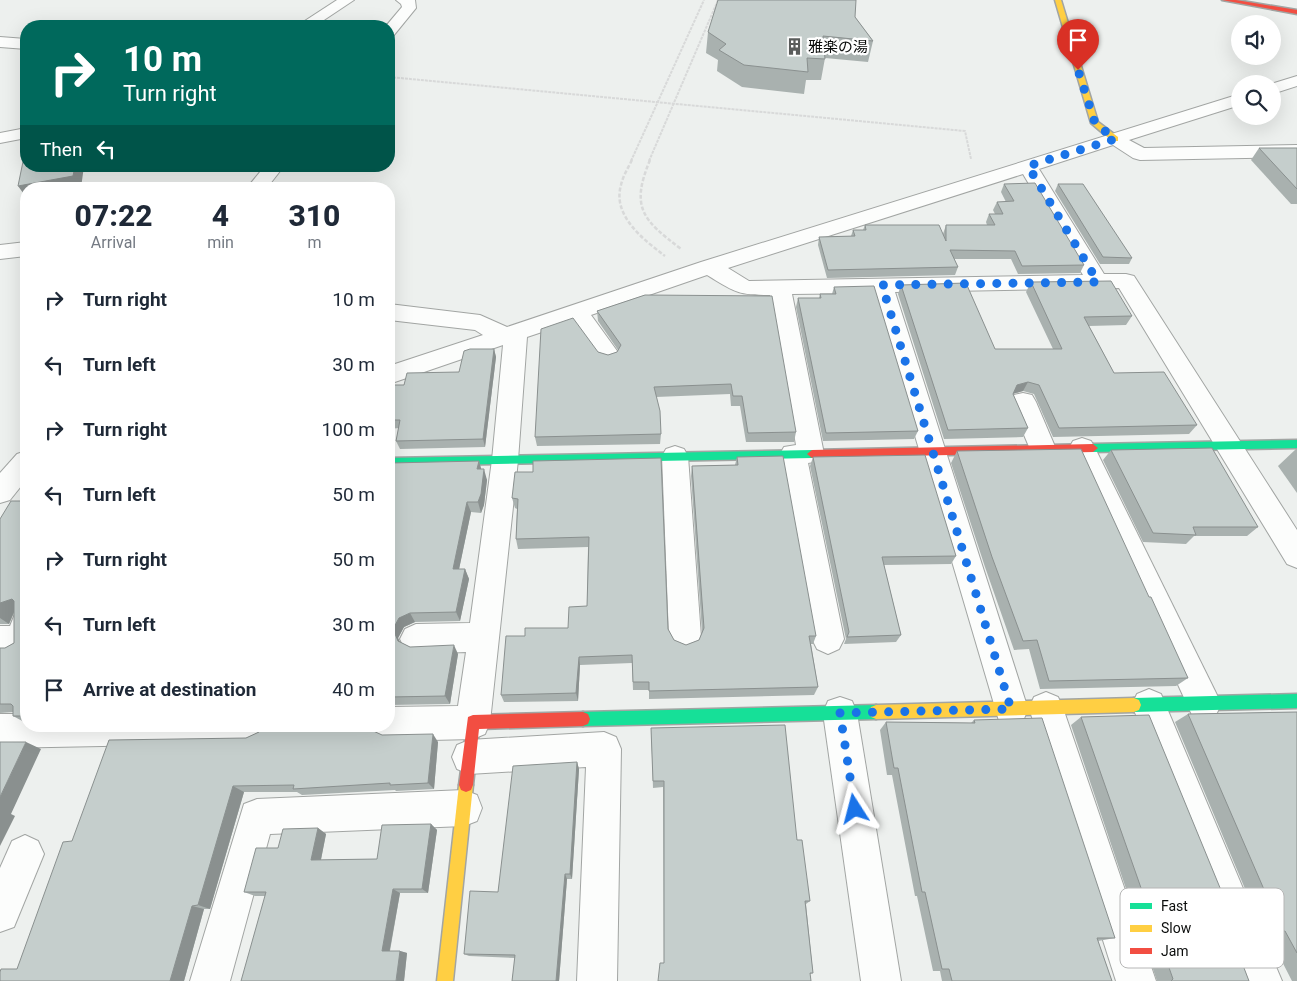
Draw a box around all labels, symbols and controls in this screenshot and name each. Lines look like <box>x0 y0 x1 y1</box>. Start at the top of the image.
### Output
map controls <box>1231 15 1281 125</box>
button: sound <box>1231 15 1281 65</box>
pin <box>1057 19 1099 70</box>
icon: arrive <box>1064 26 1092 54</box>
building icon: 雅楽の湯 <box>784 37 804 57</box>
place label: 雅楽の湯 <box>808 38 868 56</box>
text: 10 m <box>123 39 202 80</box>
icon: right <box>40 40 105 105</box>
button: search <box>1231 75 1281 125</box>
text: Turn right <box>123 81 217 106</box>
icon: left <box>92 135 120 163</box>
text: Then <box>40 138 82 161</box>
text: 07:22 <box>75 198 153 233</box>
text: 4 <box>212 198 229 233</box>
text: 310 <box>288 198 340 233</box>
text: Arrival <box>91 233 136 252</box>
text: min <box>207 233 234 252</box>
text: m <box>307 233 321 252</box>
icon: right <box>40 286 68 314</box>
text: Turn right <box>83 288 167 311</box>
text: 10 m <box>332 288 375 311</box>
icon: left <box>40 351 68 379</box>
text: Turn left <box>83 353 156 376</box>
text: 30 m <box>332 353 375 376</box>
icon: right <box>40 416 68 444</box>
text: Turn right <box>83 418 167 441</box>
text: 100 m <box>322 418 375 441</box>
icon: left <box>40 481 68 509</box>
text: Turn left <box>83 483 156 506</box>
text: 50 m <box>332 483 375 506</box>
icon: right <box>40 546 68 574</box>
text: Turn right <box>83 548 167 571</box>
text: 50 m <box>332 548 375 571</box>
icon: left <box>40 611 68 639</box>
text: Turn left <box>83 613 156 636</box>
text: 30 m <box>332 613 375 636</box>
icon: arrive <box>40 676 68 704</box>
text: Arrive at destination <box>83 678 256 701</box>
text: 40 m <box>332 678 375 701</box>
position arrow <box>828 782 880 834</box>
legend <box>1120 888 1284 968</box>
text: Fast <box>1161 898 1188 914</box>
text: Slow <box>1161 920 1192 936</box>
text: Jam <box>1161 943 1189 959</box>

